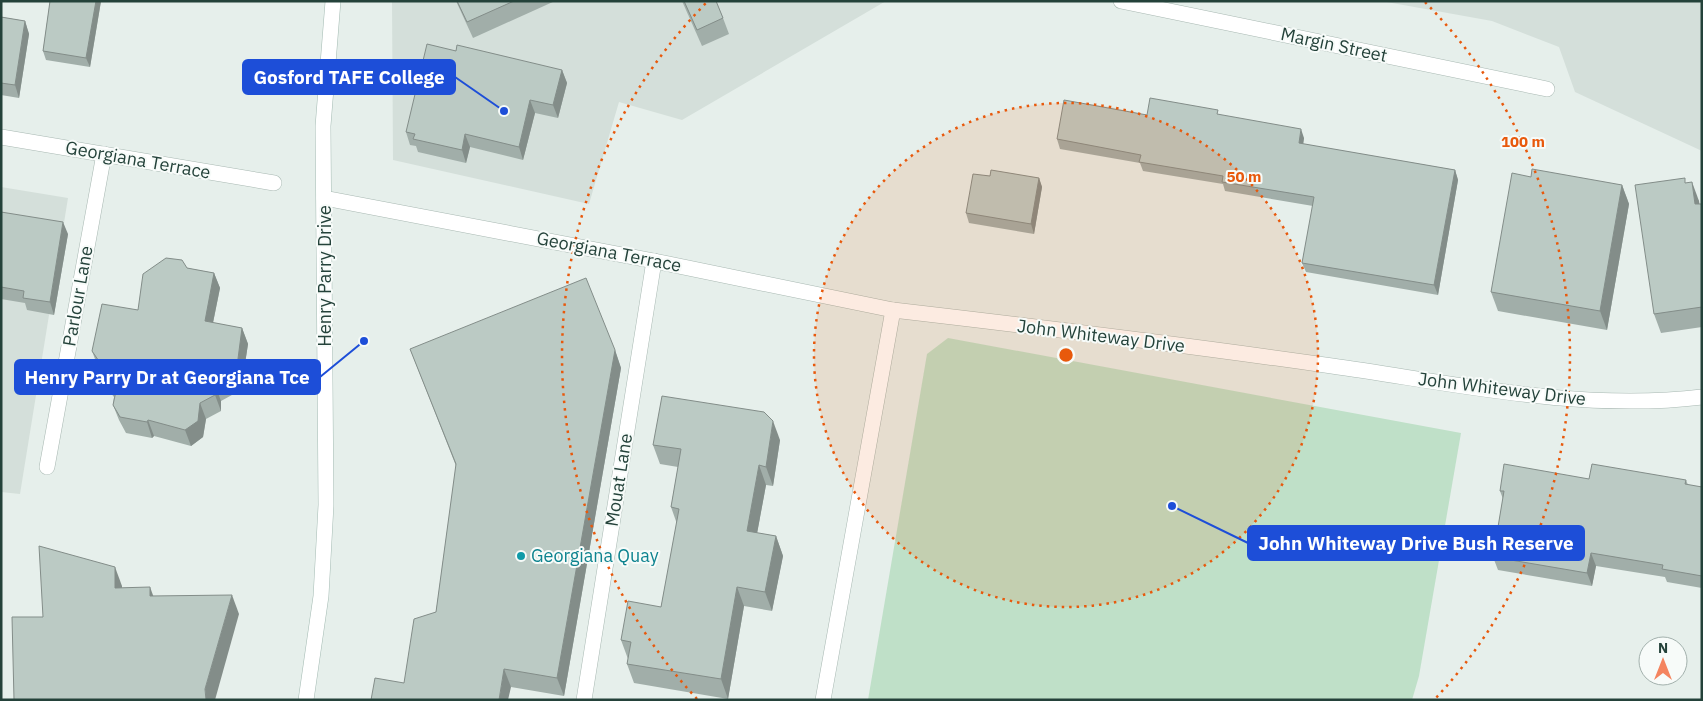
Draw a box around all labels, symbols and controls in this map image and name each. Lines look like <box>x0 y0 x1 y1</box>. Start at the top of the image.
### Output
street label: Margin Street <box>1279 22 1389 67</box>
callout: Gosford TAFE College <box>243 60 455 94</box>
text: Gosford TAFE College <box>253 65 445 89</box>
text: 100 m <box>1501 132 1545 151</box>
street label: Georgiana Terrace <box>64 135 213 184</box>
text: 50 m <box>1227 167 1261 186</box>
street label: Henry Parry Drive <box>313 205 336 347</box>
street label: Georgiana Terrace <box>535 226 684 277</box>
street label: Parlour Lane <box>57 244 98 348</box>
street label: John Whiteway Drive <box>1016 314 1186 357</box>
centre of rings <box>1057 346 1075 364</box>
callout: Henry Parry Dr at Georgiana Tce <box>15 360 320 394</box>
text: Henry Parry Dr at Georgiana Tce <box>24 365 310 389</box>
street label: John Whiteway Drive <box>1417 367 1587 410</box>
street label: Mouat Lane <box>600 432 637 528</box>
callout: John Whiteway Drive Bush Reserve <box>1248 526 1584 560</box>
text: John Whiteway Drive Bush Reserve <box>1258 531 1574 555</box>
place label: Georgiana Quay <box>531 544 659 567</box>
marker: Georgiana Quay <box>515 550 527 562</box>
north arrow <box>1638 636 1688 686</box>
text: N <box>1658 639 1668 657</box>

